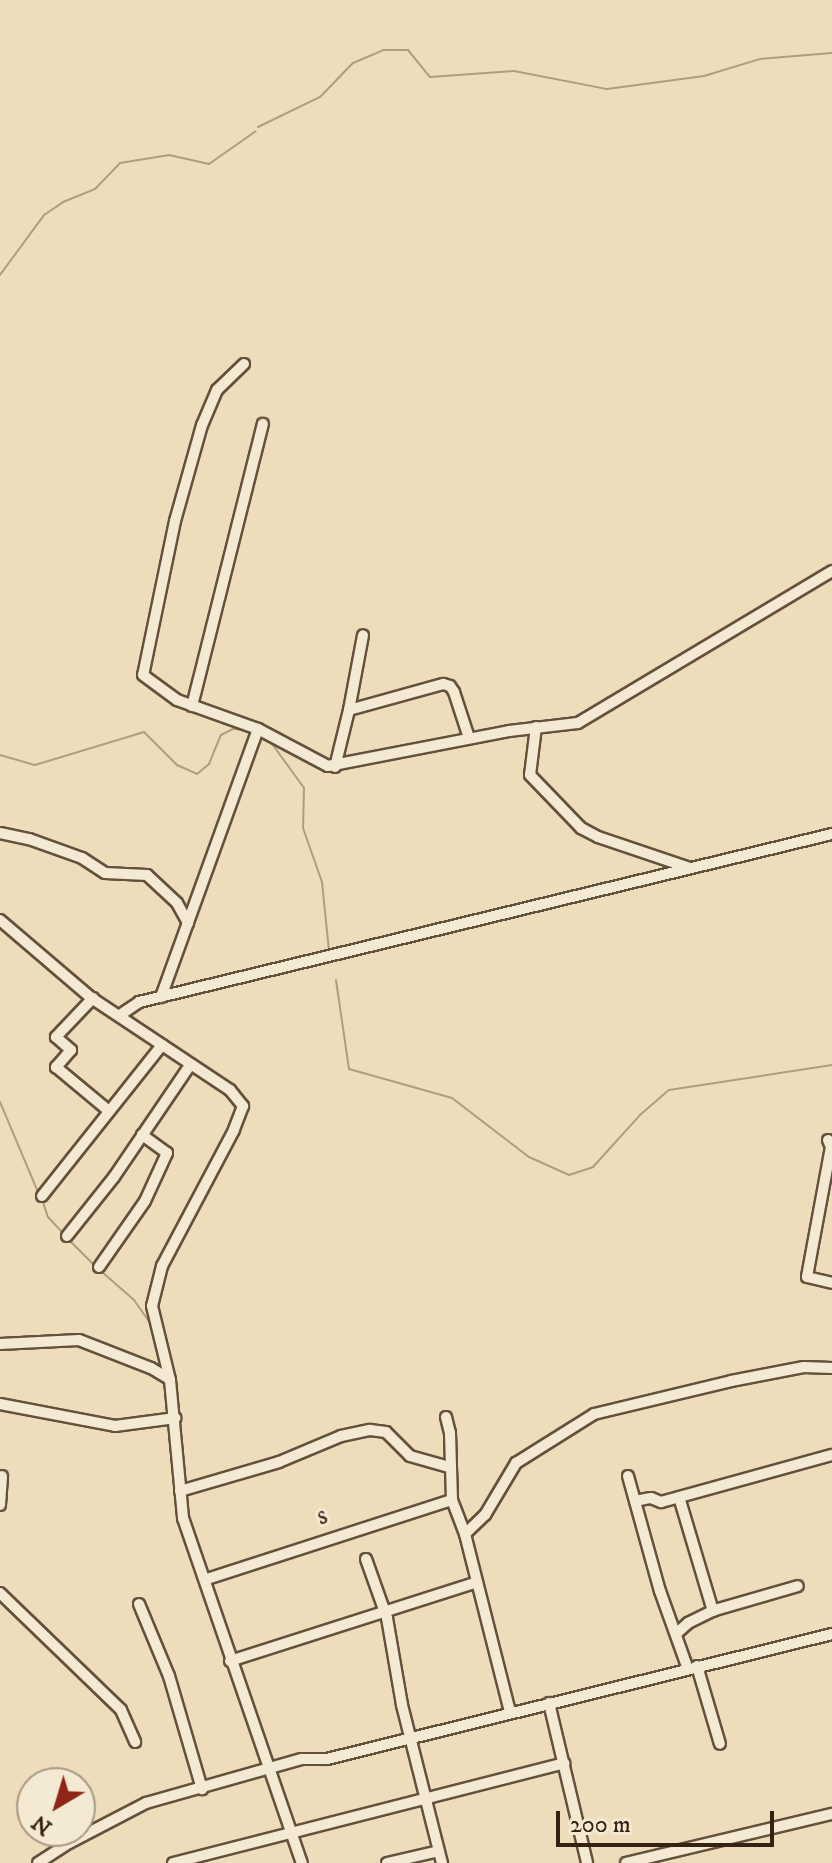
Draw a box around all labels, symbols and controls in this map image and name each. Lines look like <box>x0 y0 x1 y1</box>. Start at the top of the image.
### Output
street label: s <box>312 1499 332 1533</box>
north arrow <box>16 1767 96 1847</box>
scale bar <box>560 1795 778 1845</box>
text: N <box>27 1809 58 1841</box>
text: 200 m <box>570 1810 631 1840</box>

